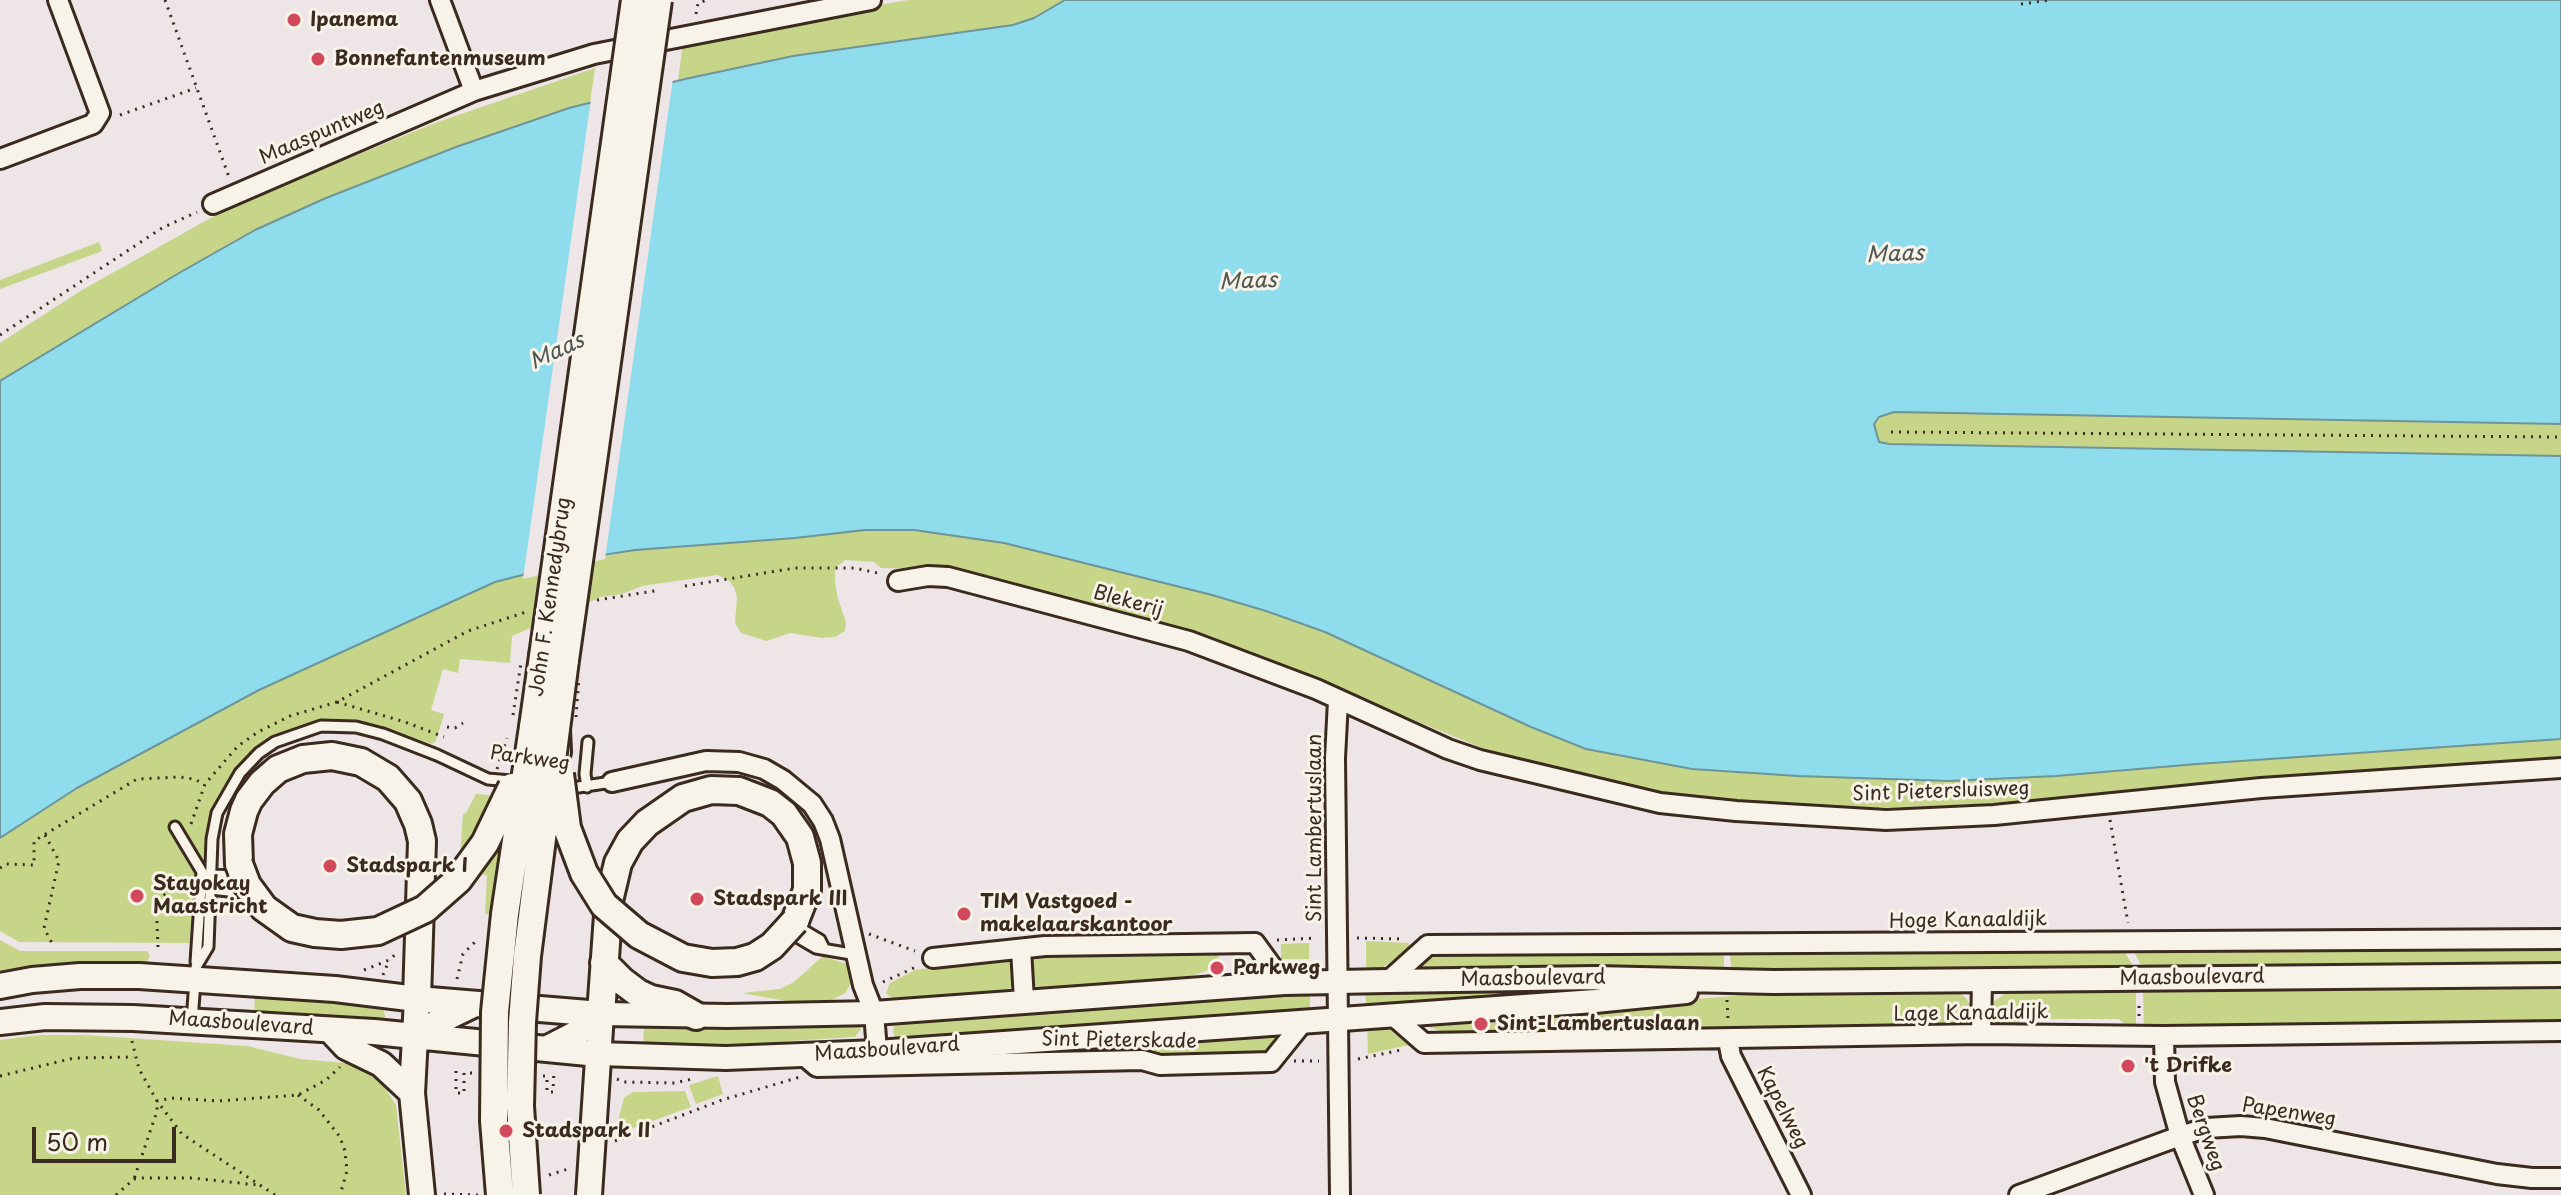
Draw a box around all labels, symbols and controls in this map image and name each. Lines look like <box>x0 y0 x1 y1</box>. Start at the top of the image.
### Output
place label: Ipanema <box>310 8 398 32</box>
marker: Ipanema <box>285 11 303 29</box>
place label: Bonnefantenmuseum <box>334 47 546 71</box>
marker: Bonnefantenmuseum <box>309 50 327 68</box>
street label: Maaspuntweg <box>256 96 388 170</box>
water label: Maas <box>1866 241 1924 269</box>
water label: Maas <box>1219 268 1277 296</box>
water label: Maas <box>525 328 589 376</box>
street label: John F. Kennedybrug <box>525 496 577 698</box>
street label: Blekerij <box>1090 581 1166 623</box>
street label: Sint Lambertuslaan <box>1303 734 1327 922</box>
street label: Parkweg <box>488 742 572 776</box>
street label: Sint Pietersluisweg <box>1852 777 2030 807</box>
place label: Stadspark I <box>346 854 468 878</box>
marker: Stadspark I <box>321 857 339 875</box>
place label: Stayokay Maastricht <box>153 872 268 919</box>
marker: Stayokay Maastricht <box>128 887 146 905</box>
place label: Stadspark III <box>713 887 847 911</box>
marker: Stadspark III <box>688 890 706 908</box>
place label: TIM Vastgoed - makelaarskantoor <box>980 890 1173 937</box>
marker: TIM Vastgoed - makelaarskantoor <box>955 905 973 923</box>
street label: Hoge Kanaaldijk <box>1889 908 2047 934</box>
place label: Parkweg <box>1233 956 1320 980</box>
marker: Parkweg <box>1208 959 1226 977</box>
street label: Maasboulevard <box>2119 965 2265 991</box>
street label: Maasboulevard <box>1460 966 1606 992</box>
street label: Lage Kanaaldijk <box>1893 1001 2049 1027</box>
street label: Maasboulevard <box>168 1007 314 1041</box>
place label: Sint-Lambertuslaan <box>1497 1012 1700 1036</box>
marker: Sint-Lambertuslaan <box>1472 1015 1490 1033</box>
street label: Sint Pieterskade <box>1041 1028 1197 1054</box>
street label: Maasboulevard <box>814 1033 960 1067</box>
place label: 't Drifke <box>2144 1054 2232 1078</box>
marker: 't Drifke <box>2119 1057 2137 1075</box>
street label: Kapelweg <box>1751 1063 1813 1153</box>
street label: Bergweg <box>2181 1091 2229 1175</box>
street label: Papenweg <box>2240 1094 2338 1132</box>
scale bar <box>36 1111 180 1161</box>
place label: Stadspark II <box>522 1119 650 1143</box>
marker: Stadspark II <box>497 1122 515 1140</box>
text: 50 m <box>46 1123 108 1159</box>

